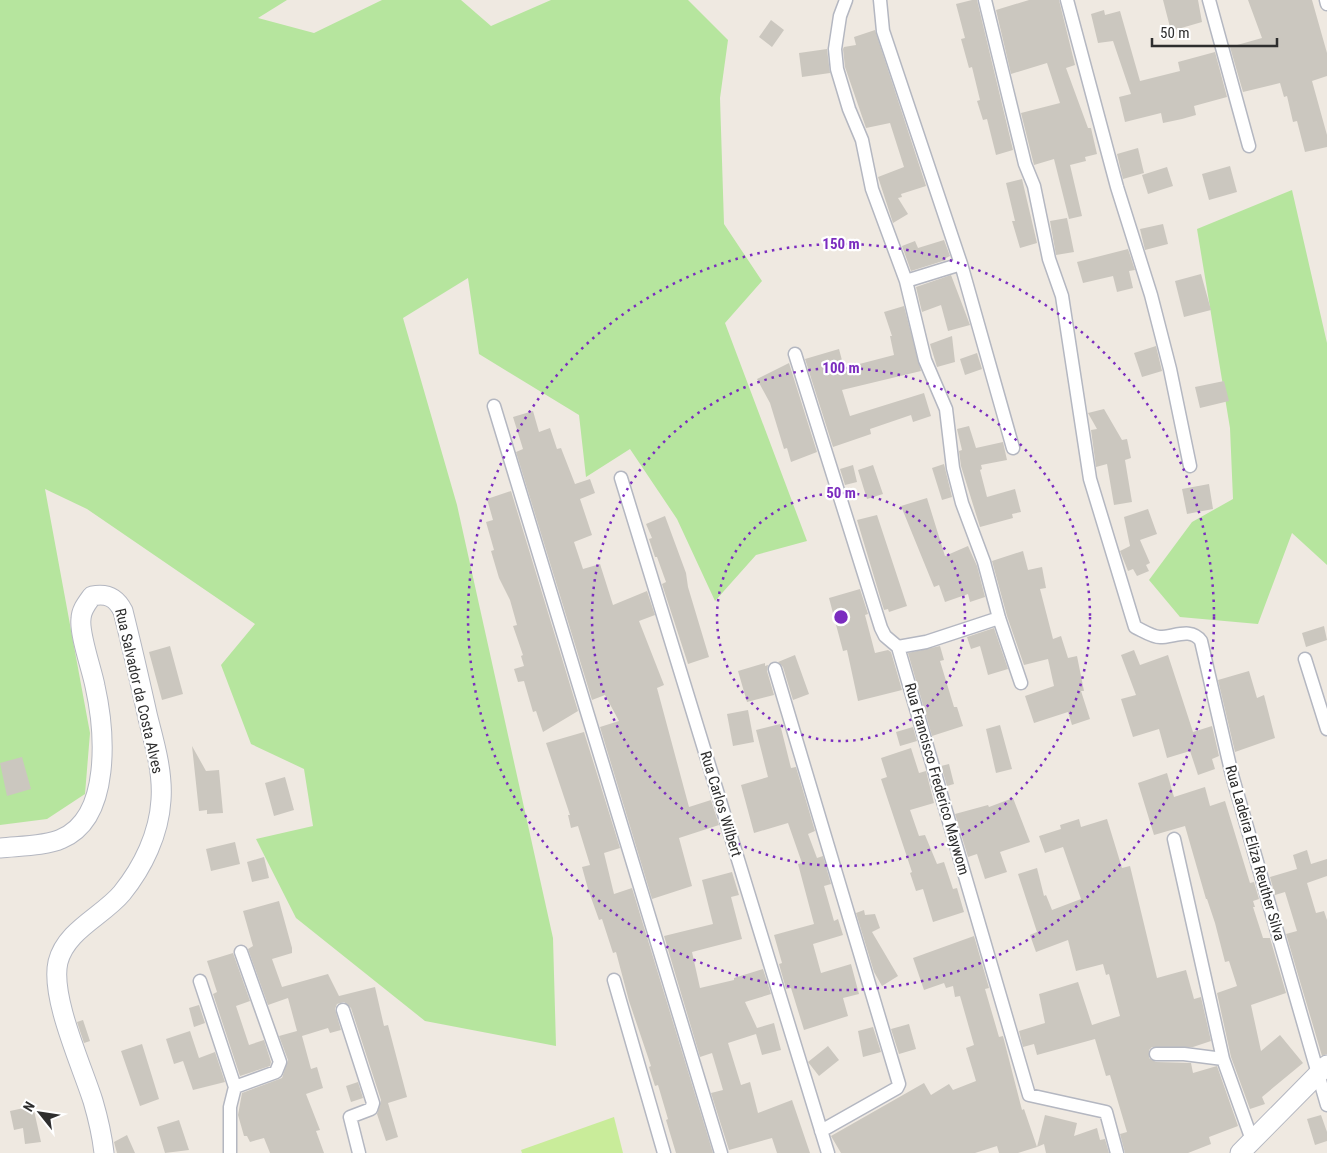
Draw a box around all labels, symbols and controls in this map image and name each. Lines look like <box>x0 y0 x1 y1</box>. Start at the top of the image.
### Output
scale bar <box>1152 15 1277 47</box>
text: 50 m <box>1160 24 1190 42</box>
text: 150 m <box>822 235 860 253</box>
text: 100 m <box>822 359 860 377</box>
text: 50 m <box>826 484 856 502</box>
street label: Rua Salvador da Costa Alves <box>111 607 167 776</box>
centre of rings <box>832 608 850 626</box>
street label: Rua Francisco Frederico Maywom <box>901 681 973 877</box>
street label: Rua Carlos Wilbert <box>696 749 746 859</box>
street label: Rua Ladeira Eliza Reuther Silva <box>1221 763 1289 943</box>
north arrow <box>15 1088 65 1138</box>
text: N <box>20 1099 38 1114</box>

